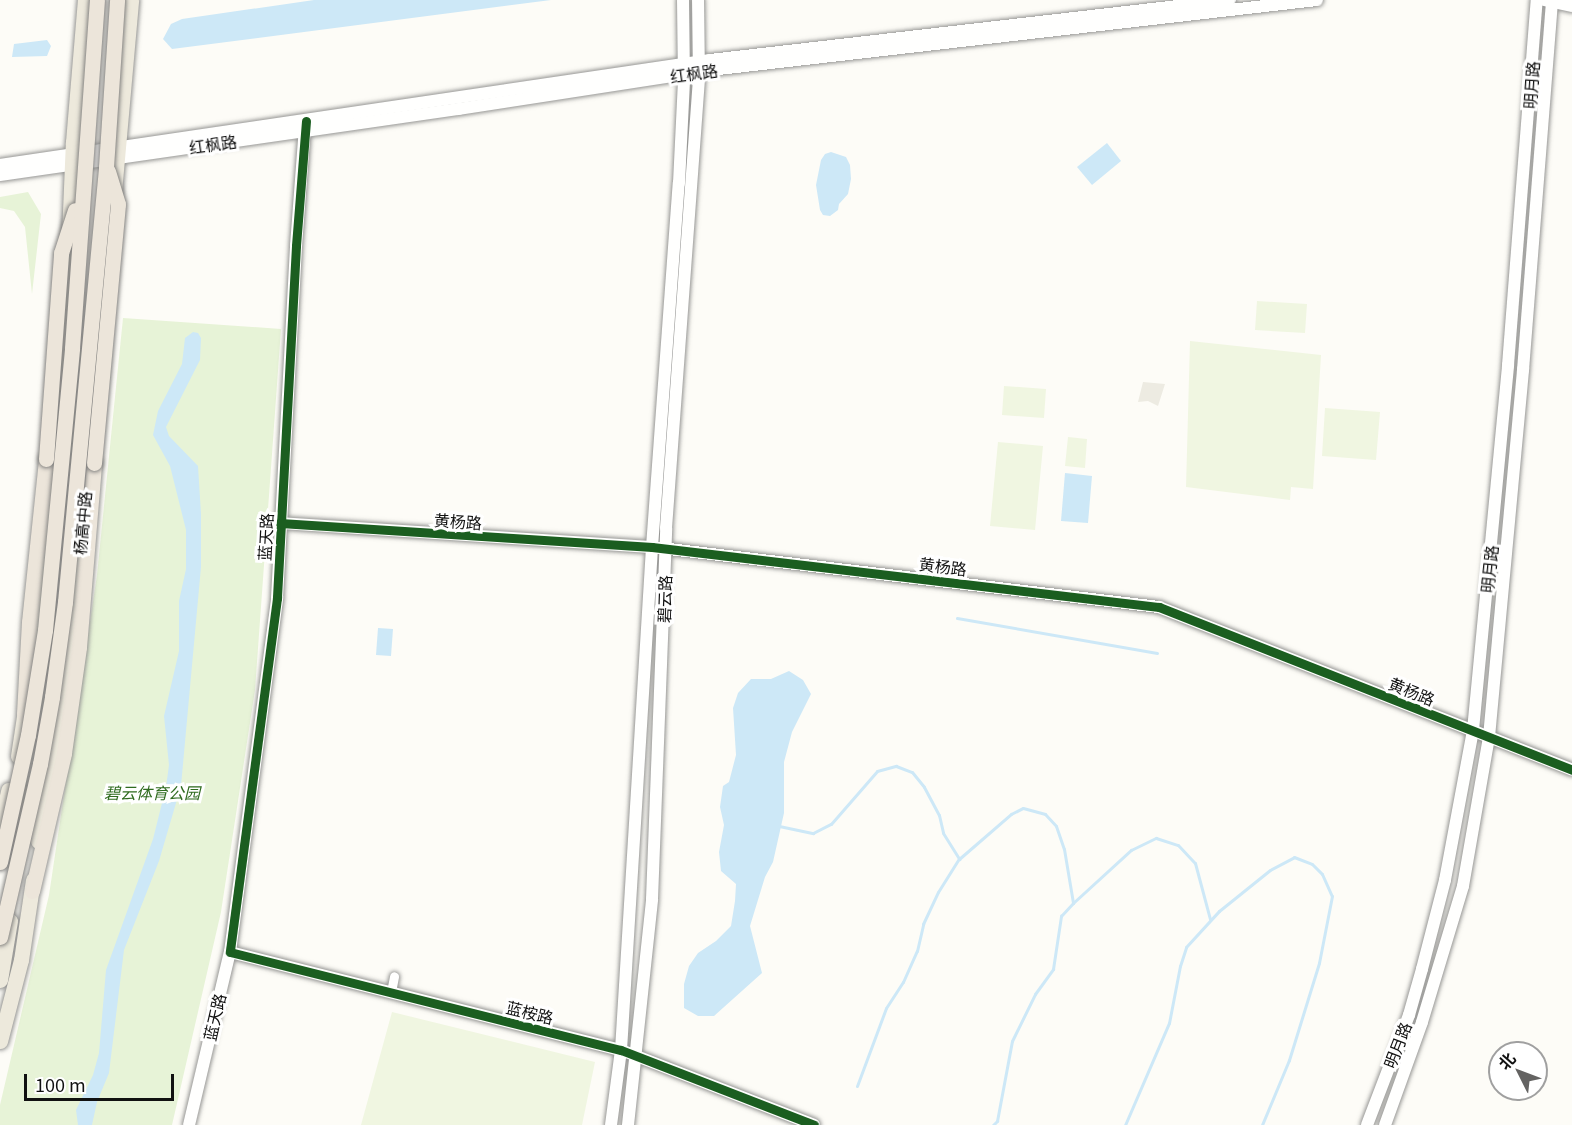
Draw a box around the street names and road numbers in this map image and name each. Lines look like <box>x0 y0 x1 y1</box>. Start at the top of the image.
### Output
street label: 红枫路 <box>669 60 719 86</box>
street label: 明月路 <box>1520 60 1542 110</box>
street label: 红枫路 <box>188 131 238 157</box>
street label: 杨高中路 <box>70 490 94 556</box>
street label: 黄杨路 <box>433 510 483 532</box>
street label: 蓝天路 <box>254 513 276 561</box>
street label: 明月路 <box>1477 544 1501 594</box>
street label: 黄杨路 <box>918 554 968 578</box>
street label: 碧云路 <box>654 575 674 623</box>
street label: 黄杨路 <box>1386 673 1438 709</box>
street label: 蓝天路 <box>199 991 229 1043</box>
street label: 蓝桉路 <box>504 997 556 1027</box>
street label: 明月路 <box>1379 1019 1415 1071</box>

